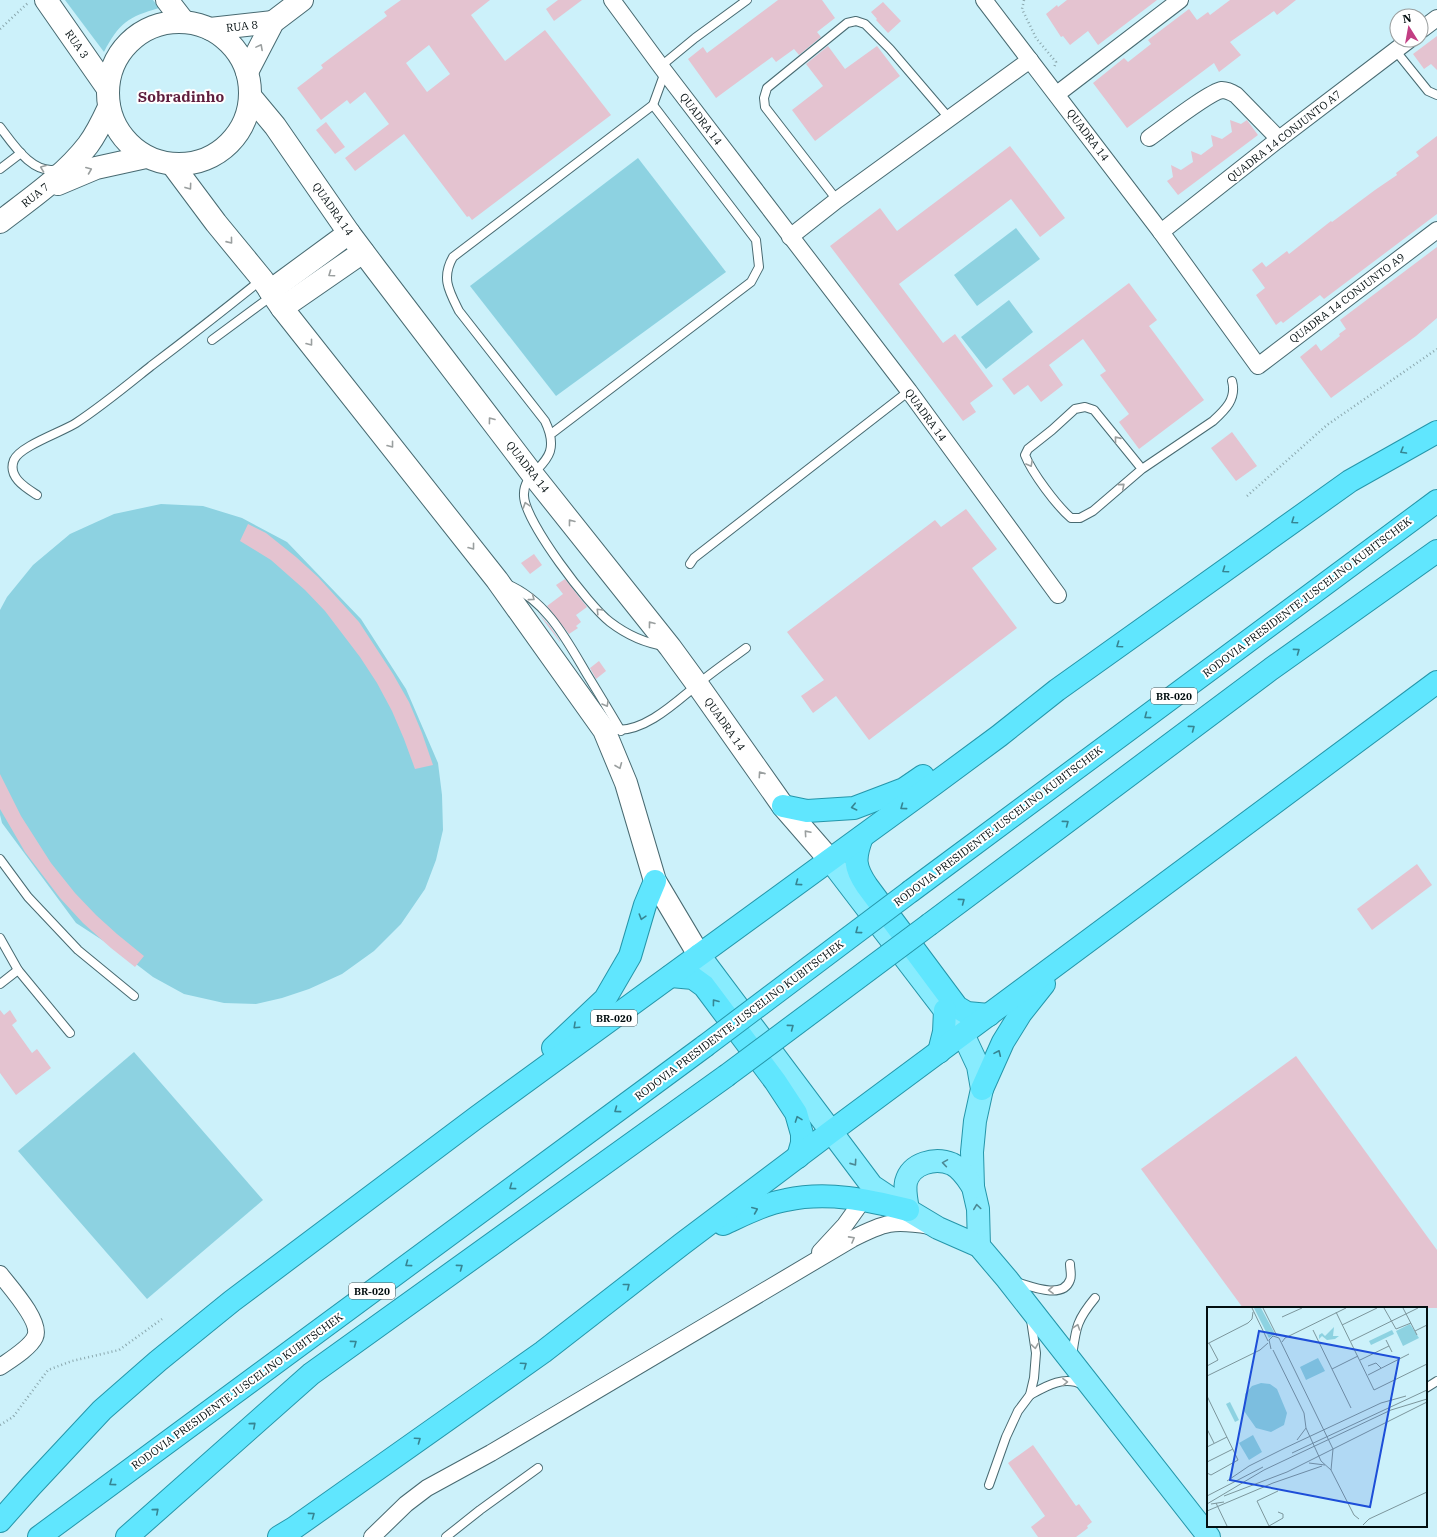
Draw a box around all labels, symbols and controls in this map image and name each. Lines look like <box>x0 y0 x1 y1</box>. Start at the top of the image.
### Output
north arrow <box>1389 8 1429 48</box>
text: N <box>1401 10 1413 26</box>
street label: RUA 8 <box>225 17 259 35</box>
street label: RUA 3 <box>62 27 92 61</box>
one-way arrow <box>255 44 263 51</box>
district label: Sobradinho <box>138 87 224 106</box>
street label: QUADRA 14 CONJUNTO A7 <box>1224 87 1344 185</box>
street label: QUADRA 14 <box>677 90 725 148</box>
street label: QUADRA 14 <box>1064 106 1112 164</box>
one-way arrow <box>39 164 46 172</box>
one-way arrow <box>86 167 93 175</box>
street label: RUA 7 <box>18 180 52 210</box>
street label: QUADRA 14 <box>310 180 357 239</box>
one-way arrow <box>184 183 192 190</box>
one-way arrow <box>226 236 233 243</box>
street label: QUADRA 14 CONJUNTO A9 <box>1286 250 1408 346</box>
one-way arrow <box>328 269 335 277</box>
one-way arrow <box>306 339 313 346</box>
street label: QUADRA 14 <box>902 386 950 444</box>
one-way arrow <box>489 417 496 424</box>
one-way arrow <box>1115 436 1122 444</box>
street label: QUADRA 14 <box>503 438 553 496</box>
one-way arrow <box>386 441 393 448</box>
one-way arrow <box>1400 446 1407 453</box>
one-way arrow <box>1025 460 1032 467</box>
one-way arrow <box>1117 483 1125 490</box>
one-way arrow <box>522 501 531 508</box>
street label: RODOVIA PRESIDENTE JUSCELINO KUBITSCHEK <box>1200 514 1414 680</box>
one-way arrow <box>1291 516 1298 523</box>
one-way arrow <box>568 520 575 527</box>
one-way arrow <box>467 543 474 550</box>
one-way arrow <box>1222 565 1229 573</box>
one-way arrow <box>527 593 534 600</box>
one-way arrow <box>597 608 604 616</box>
one-way arrow <box>649 622 656 629</box>
one-way arrow <box>1116 641 1123 648</box>
one-way arrow <box>1292 649 1299 656</box>
road number: BR-020 <box>1151 688 1197 704</box>
street label: QUADRA 14 <box>702 695 749 754</box>
one-way arrow <box>601 700 609 707</box>
one-way arrow <box>1144 711 1151 719</box>
one-way arrow <box>1188 726 1195 733</box>
street label: RODOVIA PRESIDENTE JUSCELINO KUBITSCHEK <box>891 743 1105 909</box>
one-way arrow <box>614 762 622 769</box>
one-way arrow <box>759 772 766 779</box>
one-way arrow <box>851 802 858 811</box>
one-way arrow <box>900 802 907 809</box>
one-way arrow <box>1061 821 1068 828</box>
one-way arrow <box>804 830 811 838</box>
one-way arrow <box>795 879 802 886</box>
one-way arrow <box>957 898 964 905</box>
one-way arrow <box>638 913 647 920</box>
one-way arrow <box>855 926 862 933</box>
street label: RODOVIA PRESIDENTE JUSCELINO KUBITSCHEK <box>632 937 846 1103</box>
one-way arrow <box>713 999 720 1006</box>
road number: BR-020 <box>591 1010 637 1026</box>
one-way arrow <box>573 1021 581 1029</box>
one-way arrow <box>786 1025 793 1032</box>
one-way arrow <box>993 1050 1001 1058</box>
one-way arrow <box>614 1105 621 1113</box>
one-way arrow <box>794 1116 803 1123</box>
one-way arrow <box>850 1159 857 1166</box>
one-way arrow <box>942 1159 948 1168</box>
one-way arrow <box>510 1182 517 1189</box>
one-way arrow <box>973 1204 982 1210</box>
one-way arrow <box>752 1206 759 1214</box>
one-way arrow <box>848 1237 855 1244</box>
one-way arrow <box>405 1260 412 1267</box>
one-way arrow <box>455 1265 462 1272</box>
road number: BR-020 <box>349 1283 395 1299</box>
one-way arrow <box>623 1284 630 1291</box>
one-way arrow <box>1048 1286 1054 1294</box>
inset map <box>1207 1307 1427 1527</box>
street label: RODOVIA PRESIDENTE JUSCELINO KUBITSCHEK <box>129 1309 346 1472</box>
one-way arrow <box>1072 1324 1081 1331</box>
one-way arrow <box>350 1340 357 1348</box>
one-way arrow <box>1030 1343 1039 1349</box>
one-way arrow <box>520 1362 527 1370</box>
one-way arrow <box>1062 1378 1068 1386</box>
one-way arrow <box>249 1422 256 1429</box>
one-way arrow <box>413 1438 420 1445</box>
one-way arrow <box>109 1478 116 1485</box>
one-way arrow <box>151 1508 159 1516</box>
one-way arrow <box>308 1512 315 1520</box>

